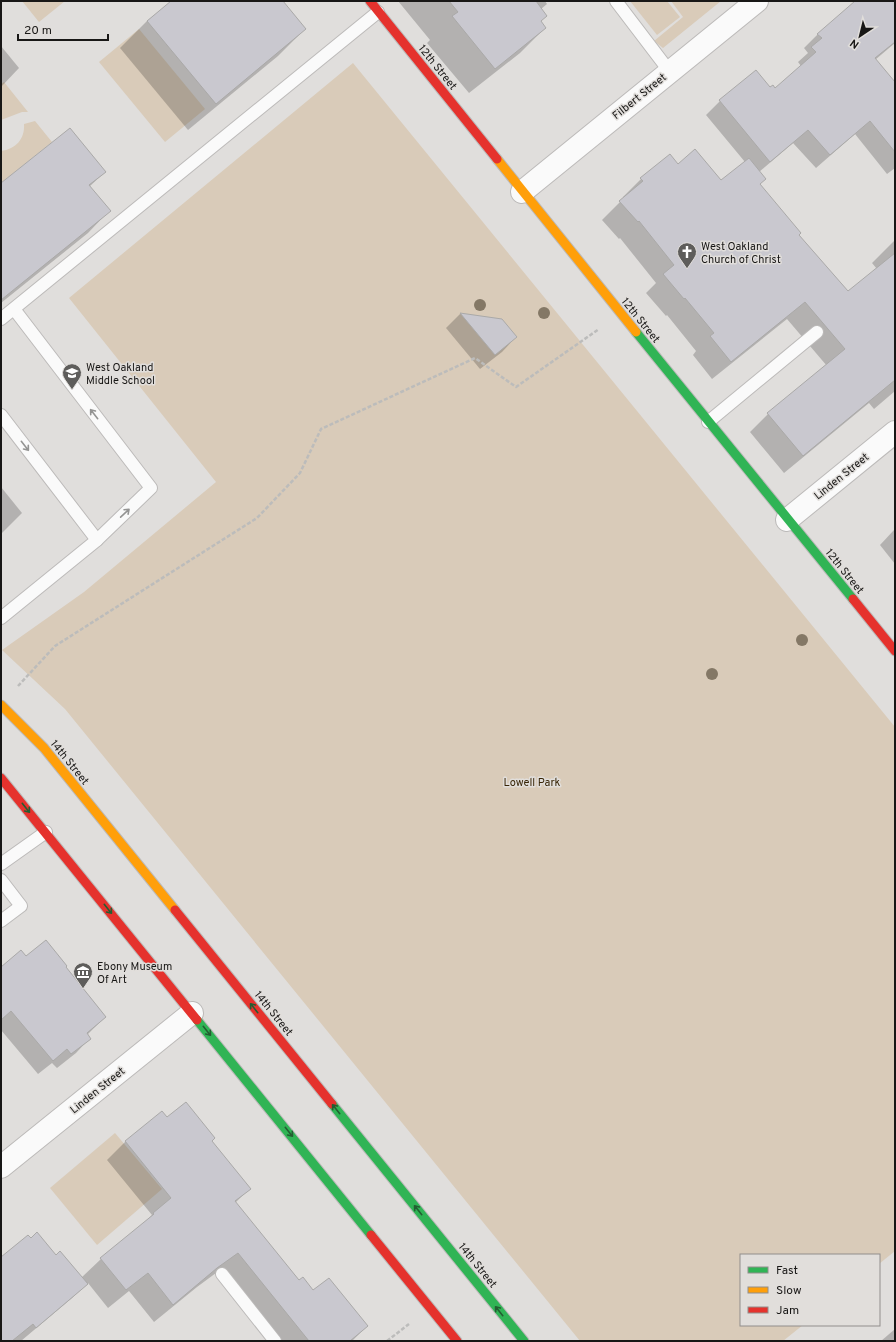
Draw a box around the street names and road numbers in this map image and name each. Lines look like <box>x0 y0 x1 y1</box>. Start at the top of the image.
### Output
street label: 12th Street <box>415 42 460 93</box>
street label: Filbert Street <box>610 71 670 123</box>
street label: 12th Street <box>618 295 663 346</box>
street label: Linden Street <box>811 450 872 503</box>
street label: 12th Street <box>822 546 867 597</box>
street label: 14th Street <box>47 737 92 788</box>
street label: 14th Street <box>251 988 296 1039</box>
street label: Linden Street <box>67 1064 128 1117</box>
street label: 14th Street <box>455 1240 500 1291</box>

